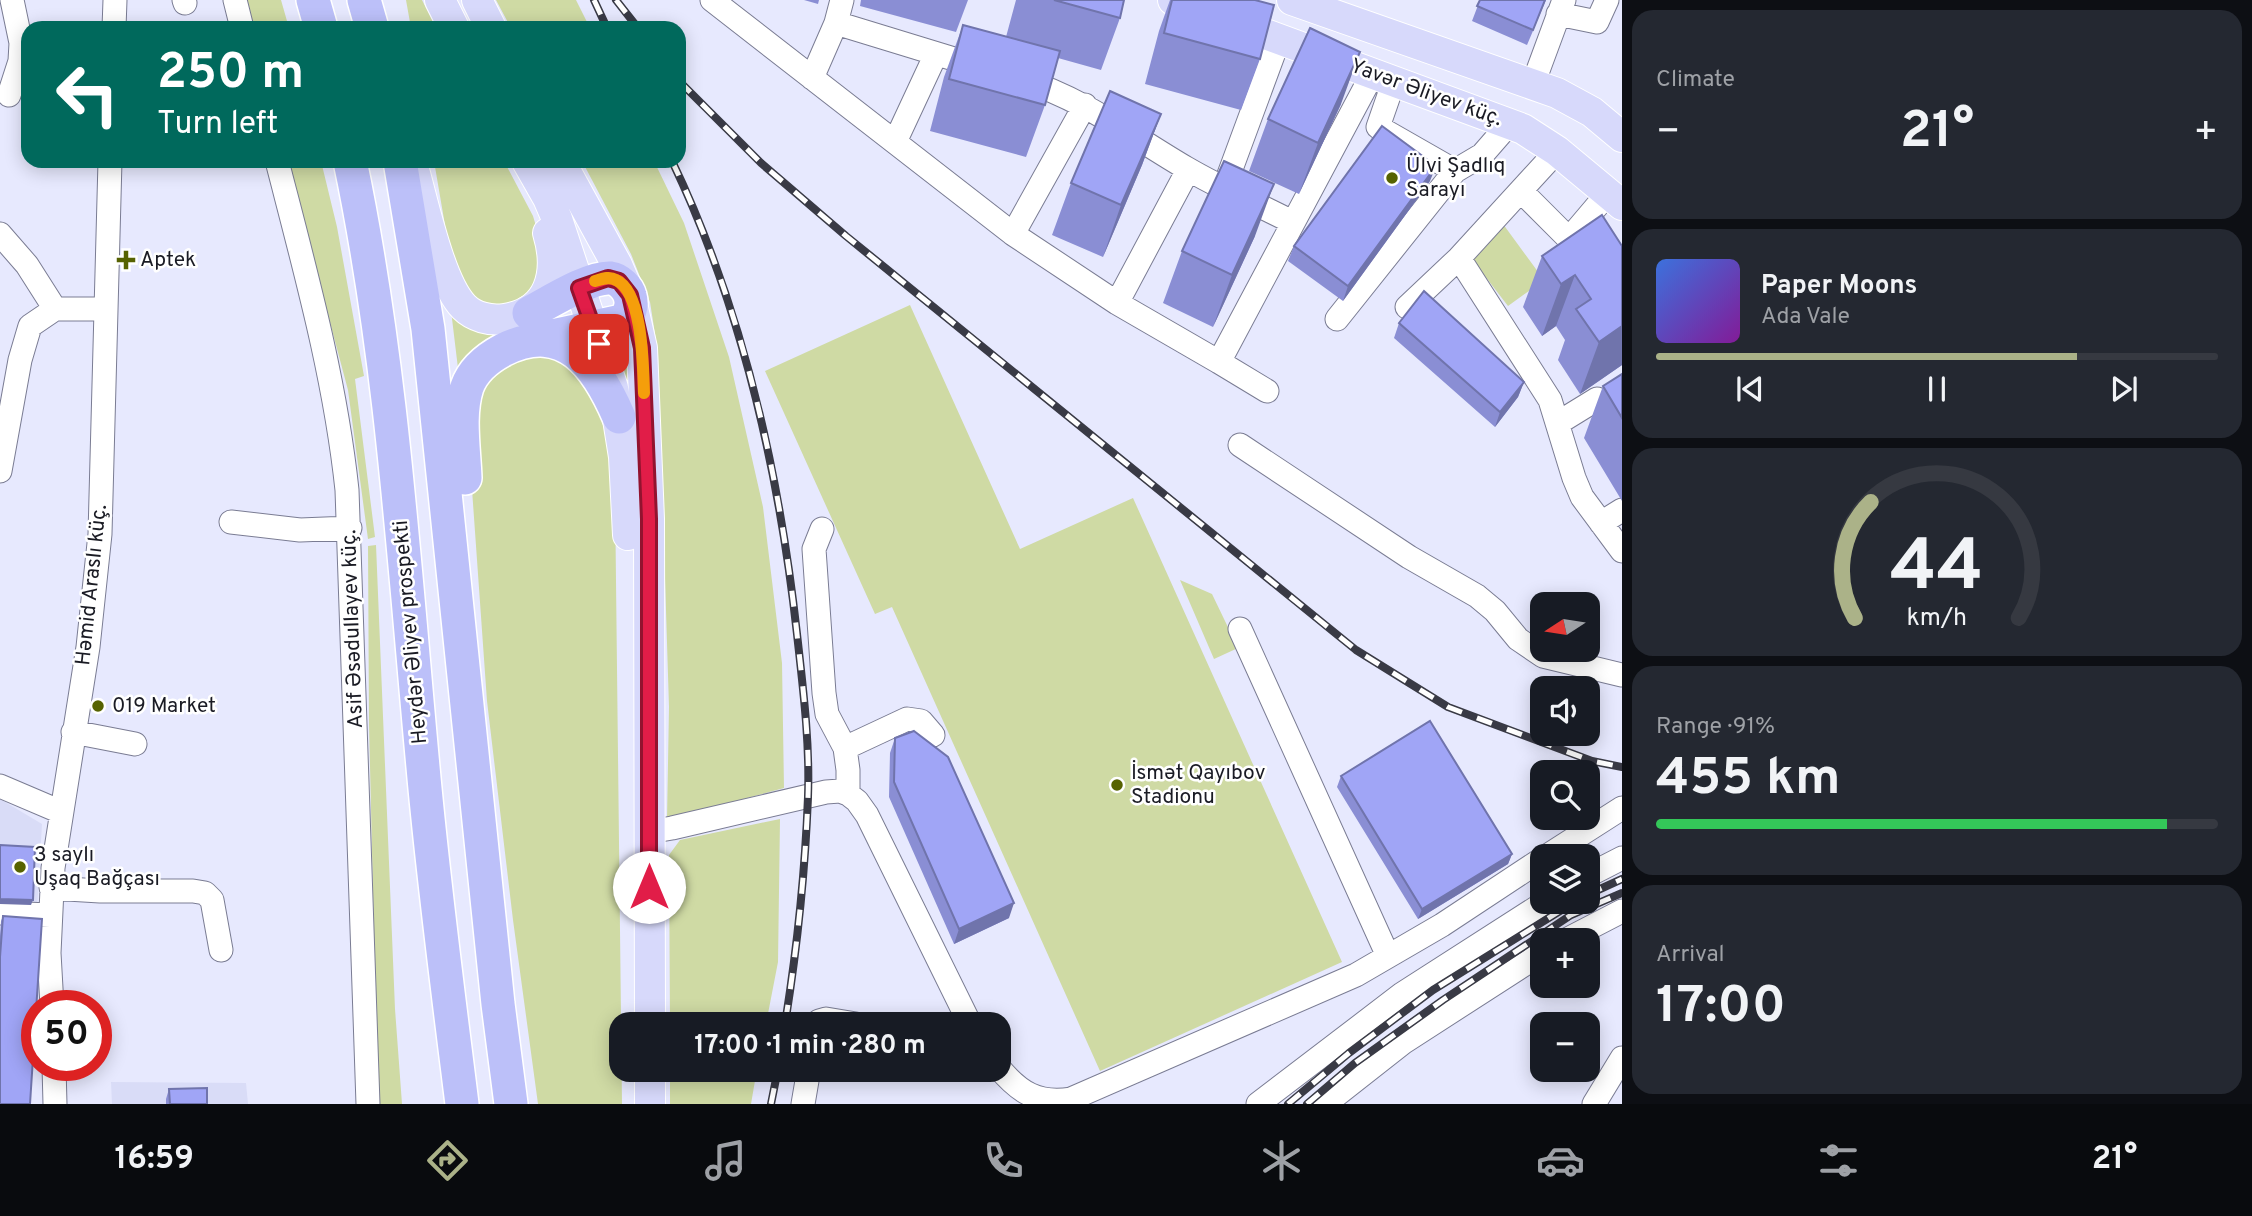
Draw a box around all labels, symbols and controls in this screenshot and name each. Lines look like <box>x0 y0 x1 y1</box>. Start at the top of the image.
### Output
text: 250 m <box>157 44 304 106</box>
icon: left <box>42 49 133 140</box>
street label: Yavər Əliyev küç. <box>1346 53 1506 133</box>
text: Climate <box>1656 66 1735 95</box>
text: 21° <box>1900 100 1974 166</box>
text: Turn left <box>157 105 278 145</box>
text: − <box>1656 109 1681 158</box>
text: + <box>2193 109 2218 158</box>
place label: Ülvi Şadlıq Sarayı <box>1406 153 1505 204</box>
marker: Ülvi Şadlıq Sarayı <box>1384 170 1400 186</box>
place label: Aptek <box>140 247 196 274</box>
marker: Aptek <box>118 252 134 268</box>
text: Paper Moons <box>1761 270 1917 303</box>
text: Ada Vale <box>1761 303 1850 332</box>
pin <box>569 314 629 374</box>
icon: arrive <box>580 325 618 363</box>
icon: previous <box>1731 370 1769 408</box>
icon: pause <box>1918 370 1956 408</box>
icon: next <box>2105 370 2143 408</box>
street label: Həmid Araslı küç. <box>70 503 114 667</box>
street label: Heydər Əliyev prospekti <box>388 519 434 745</box>
text: 44 <box>1890 524 1984 616</box>
street label: Asif Əsədullayev küç. <box>336 529 370 729</box>
north arrow <box>1530 592 1600 662</box>
map controls <box>1530 592 1600 1082</box>
text: km/h <box>1907 603 1967 635</box>
button: sound <box>1530 676 1600 746</box>
place label: 019 Market <box>112 693 216 720</box>
marker: 019 Market <box>90 698 106 714</box>
text: Range · 91% <box>1656 713 1775 742</box>
text: 455 km <box>1656 747 1841 813</box>
place label: İsmət Qayıbov Stadionu <box>1131 760 1266 811</box>
button: search <box>1530 760 1600 830</box>
marker: İsmət Qayıbov Stadionu <box>1109 777 1125 793</box>
place label: 3 saylı Uşaq Bağçası <box>34 842 160 893</box>
button: layers <box>1530 844 1600 914</box>
position arrow <box>612 850 686 924</box>
marker: 3 saylı Uşaq Bağçası <box>12 859 28 875</box>
button: + <box>1530 928 1600 998</box>
text: Arrival <box>1656 941 1725 970</box>
text: 17:00 <box>1656 975 1786 1041</box>
speed limit sign: 50 <box>21 990 112 1081</box>
button: − <box>1530 1012 1600 1082</box>
text: 17:00 · 1 min · 280 m <box>694 1030 926 1063</box>
icon: directions <box>423 1136 472 1185</box>
icon: music <box>701 1136 750 1185</box>
icon: phone <box>979 1136 1028 1185</box>
icon: climate <box>1257 1136 1306 1185</box>
icon: car <box>1536 1136 1585 1185</box>
icon: filters <box>1814 1136 1863 1185</box>
text: 16:59 <box>115 1140 194 1180</box>
text: 21° <box>2092 1140 2137 1180</box>

